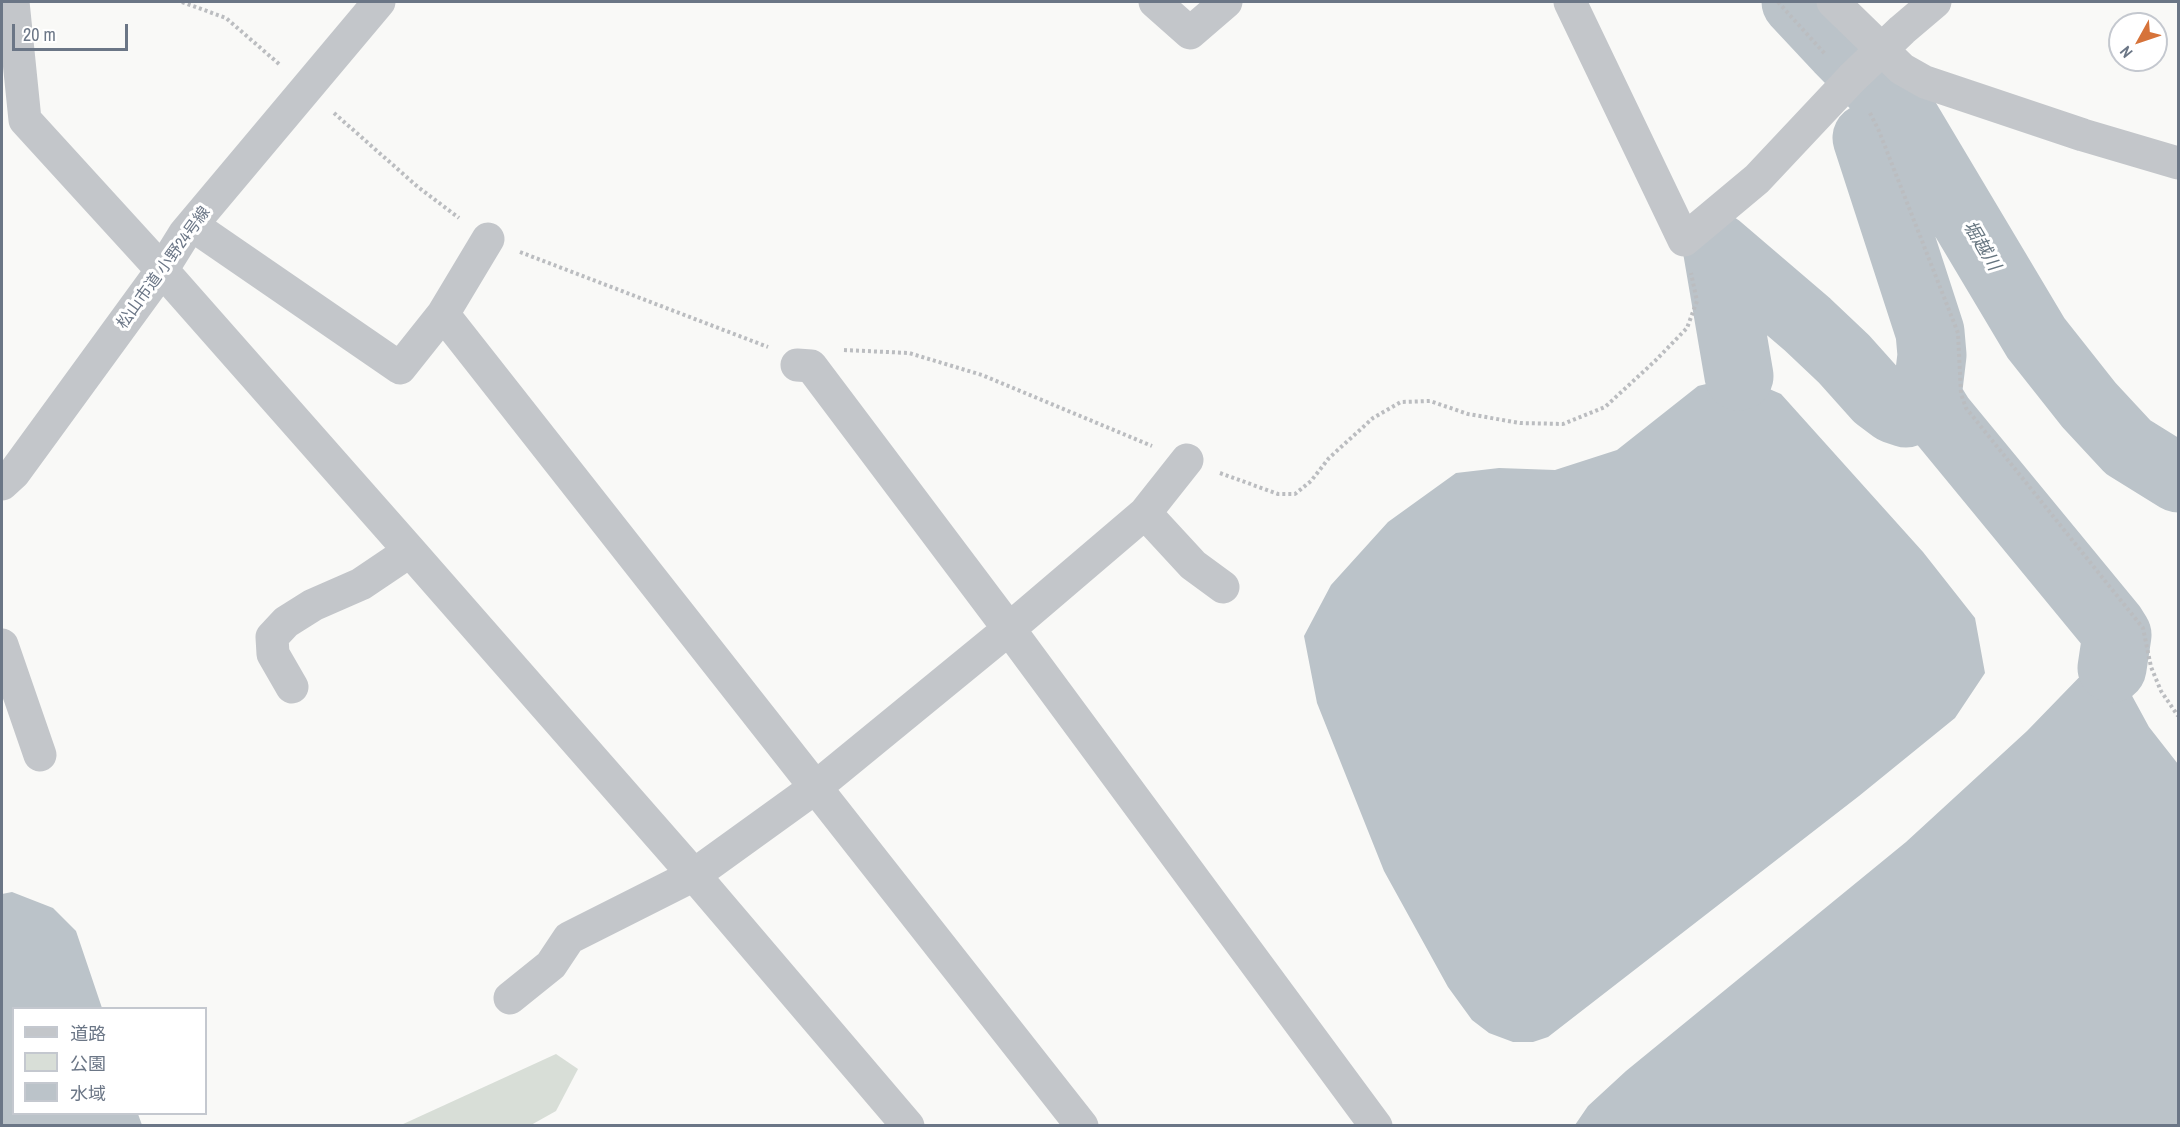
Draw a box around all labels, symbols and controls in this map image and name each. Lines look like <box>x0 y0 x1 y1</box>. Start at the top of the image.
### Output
scale bar <box>15 12 130 50</box>
north arrow <box>2108 12 2168 72</box>
text: 20 m <box>23 22 56 47</box>
text: N <box>2114 42 2137 63</box>
street label: 松山市道 小野24号線 <box>113 203 215 333</box>
water label: 堀越川 <box>1958 217 2004 275</box>
legend <box>12 1007 207 1115</box>
text: 道路 <box>70 1021 106 1046</box>
text: 公園 <box>70 1051 106 1076</box>
text: 水域 <box>70 1081 106 1106</box>

